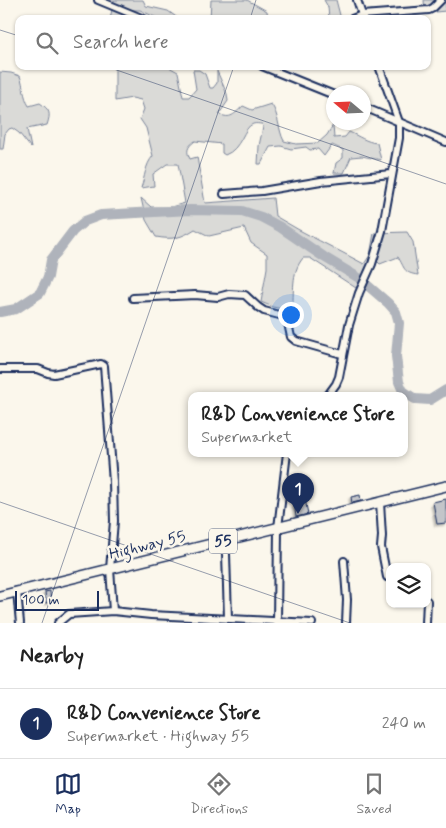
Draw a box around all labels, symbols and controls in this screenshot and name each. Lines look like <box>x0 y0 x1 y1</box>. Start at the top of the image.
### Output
search box <box>15 15 431 70</box>
icon: search <box>33 29 61 57</box>
text: Search here <box>73 30 169 55</box>
north arrow <box>326 85 371 130</box>
your location <box>278 302 304 328</box>
popup <box>188 392 408 457</box>
text: R&D Convenience Store <box>201 402 395 427</box>
text: Supermarket <box>201 427 292 448</box>
pin: 1 <box>282 473 314 514</box>
street label: Highway 55 <box>107 526 188 566</box>
road number: 55 <box>209 528 237 554</box>
map controls <box>386 563 431 608</box>
button: layers <box>386 563 431 608</box>
scale bar <box>15 588 99 611</box>
text: 100 m <box>22 591 60 609</box>
text: Nearby <box>20 642 84 670</box>
text: R&D Convenience Store <box>67 701 261 726</box>
text: 1 <box>32 713 40 734</box>
text: 240 m <box>382 713 426 734</box>
text: Supermarket · Highway 55 <box>67 726 249 747</box>
tab: Map <box>54 770 82 818</box>
tab: Directions <box>191 770 248 818</box>
tab: Saved <box>356 770 392 818</box>

